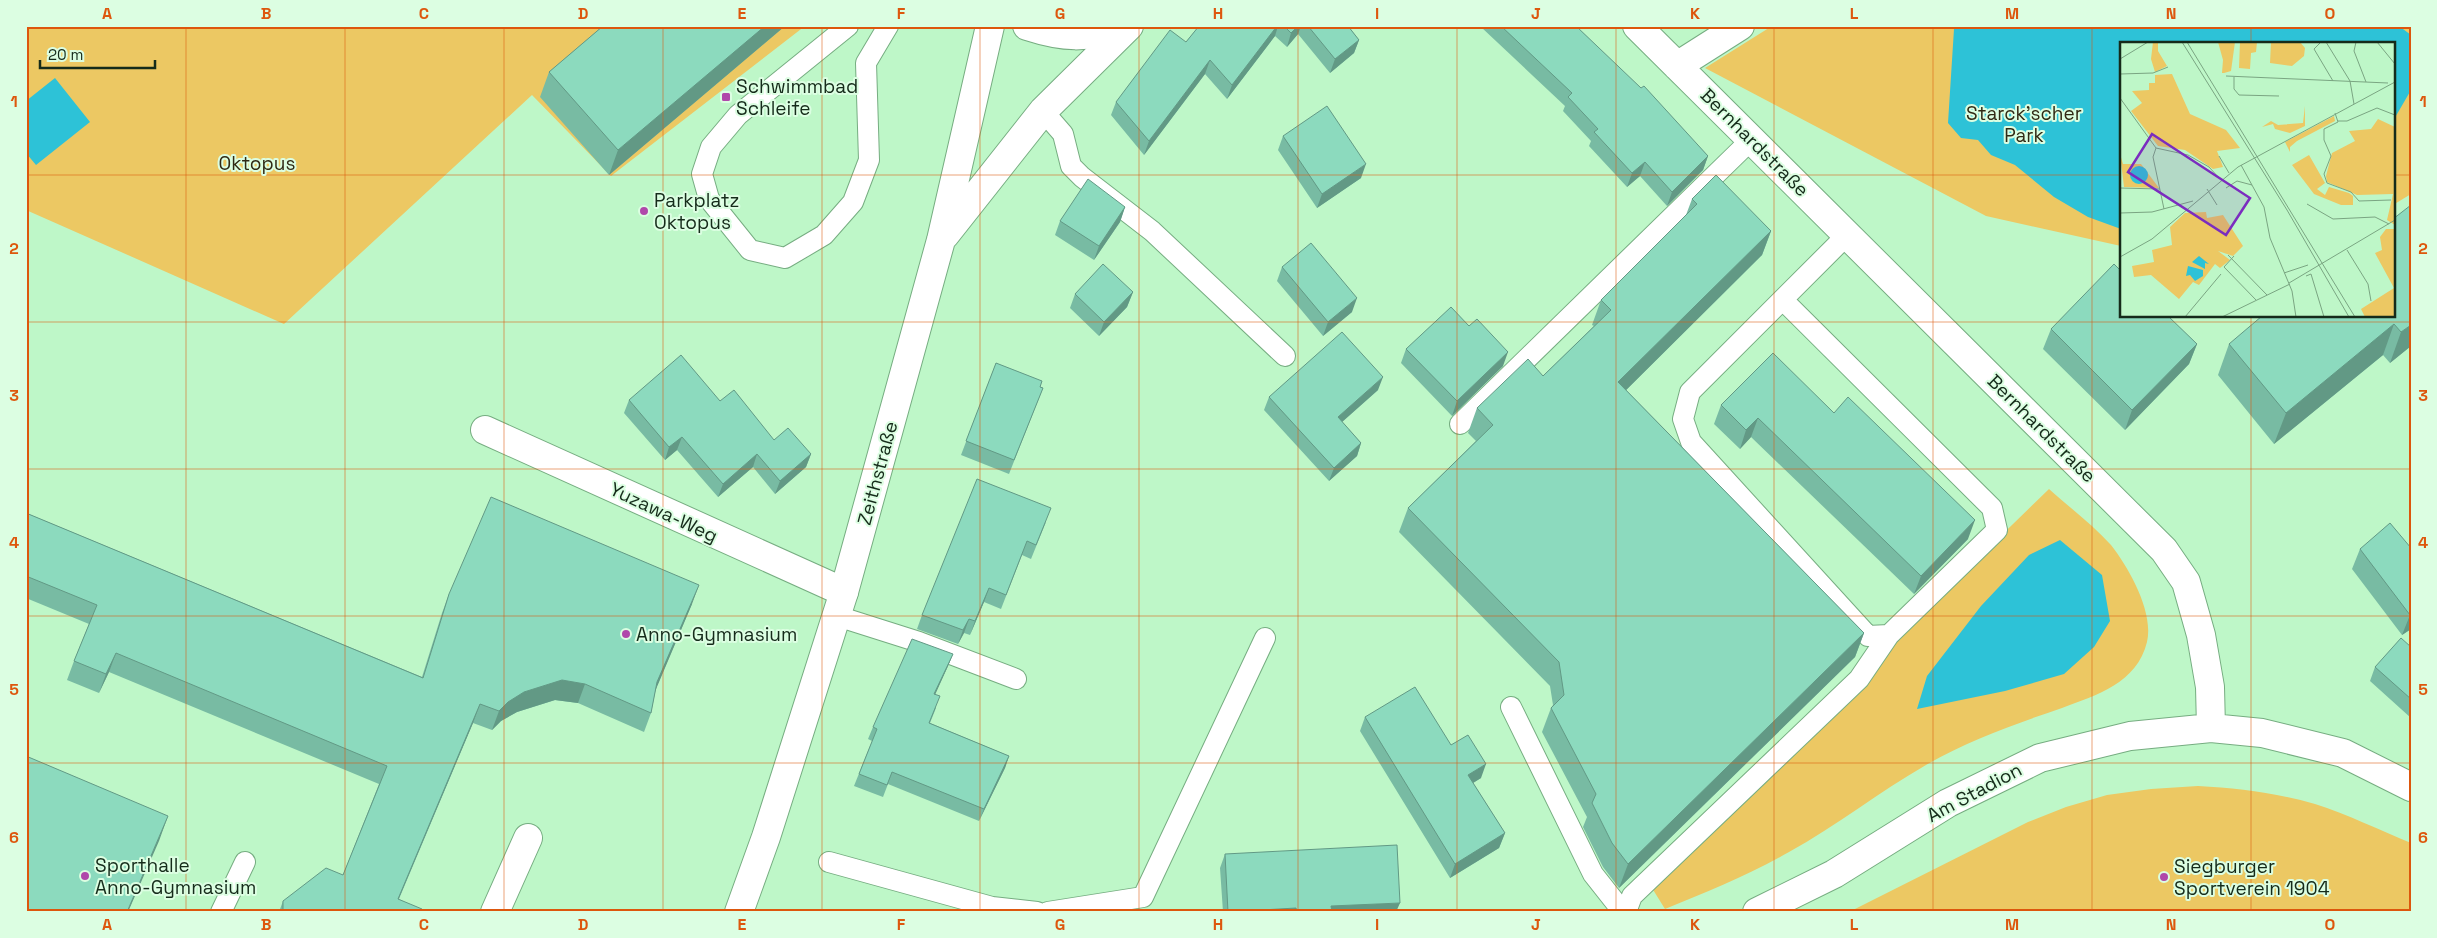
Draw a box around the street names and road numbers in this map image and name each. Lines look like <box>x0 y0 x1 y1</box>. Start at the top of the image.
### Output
street label: Bernhardstraße <box>1695 83 1814 202</box>
street label: Bernhardstraße <box>1982 369 2101 488</box>
street label: Zeithstraße <box>852 418 903 528</box>
street label: Yuzawa-Weg <box>606 477 722 548</box>
street label: Am Stadion <box>1922 757 2026 828</box>

